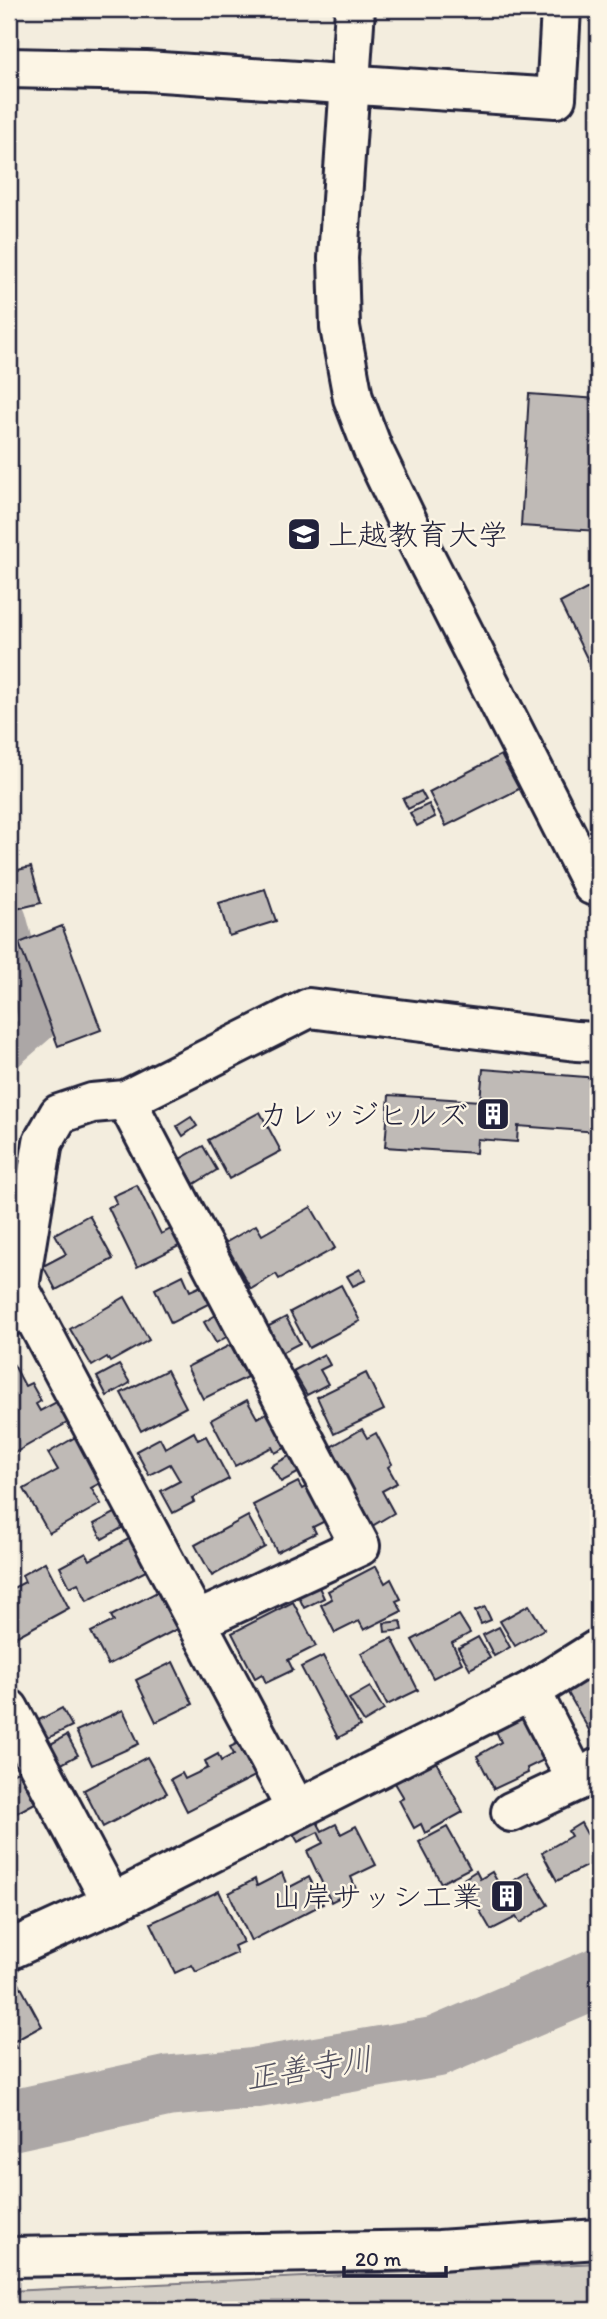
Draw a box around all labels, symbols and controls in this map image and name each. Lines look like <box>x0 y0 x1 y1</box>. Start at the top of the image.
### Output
school or university icon: 上越教育大学 <box>285 515 323 553</box>
place label: 上越教育大学 <box>328 516 508 553</box>
building icon: カレッジヒルズ <box>474 1095 512 1133</box>
place label: カレッジヒルズ <box>259 1096 468 1133</box>
building icon: 山岸サッシ工業 <box>488 1877 526 1915</box>
place label: 山岸サッシ工業 <box>272 1878 482 1915</box>
water label: 正善寺川 <box>243 2039 375 2097</box>
scale bar <box>344 2235 446 2279</box>
text: 20 m <box>355 2246 402 2271</box>

